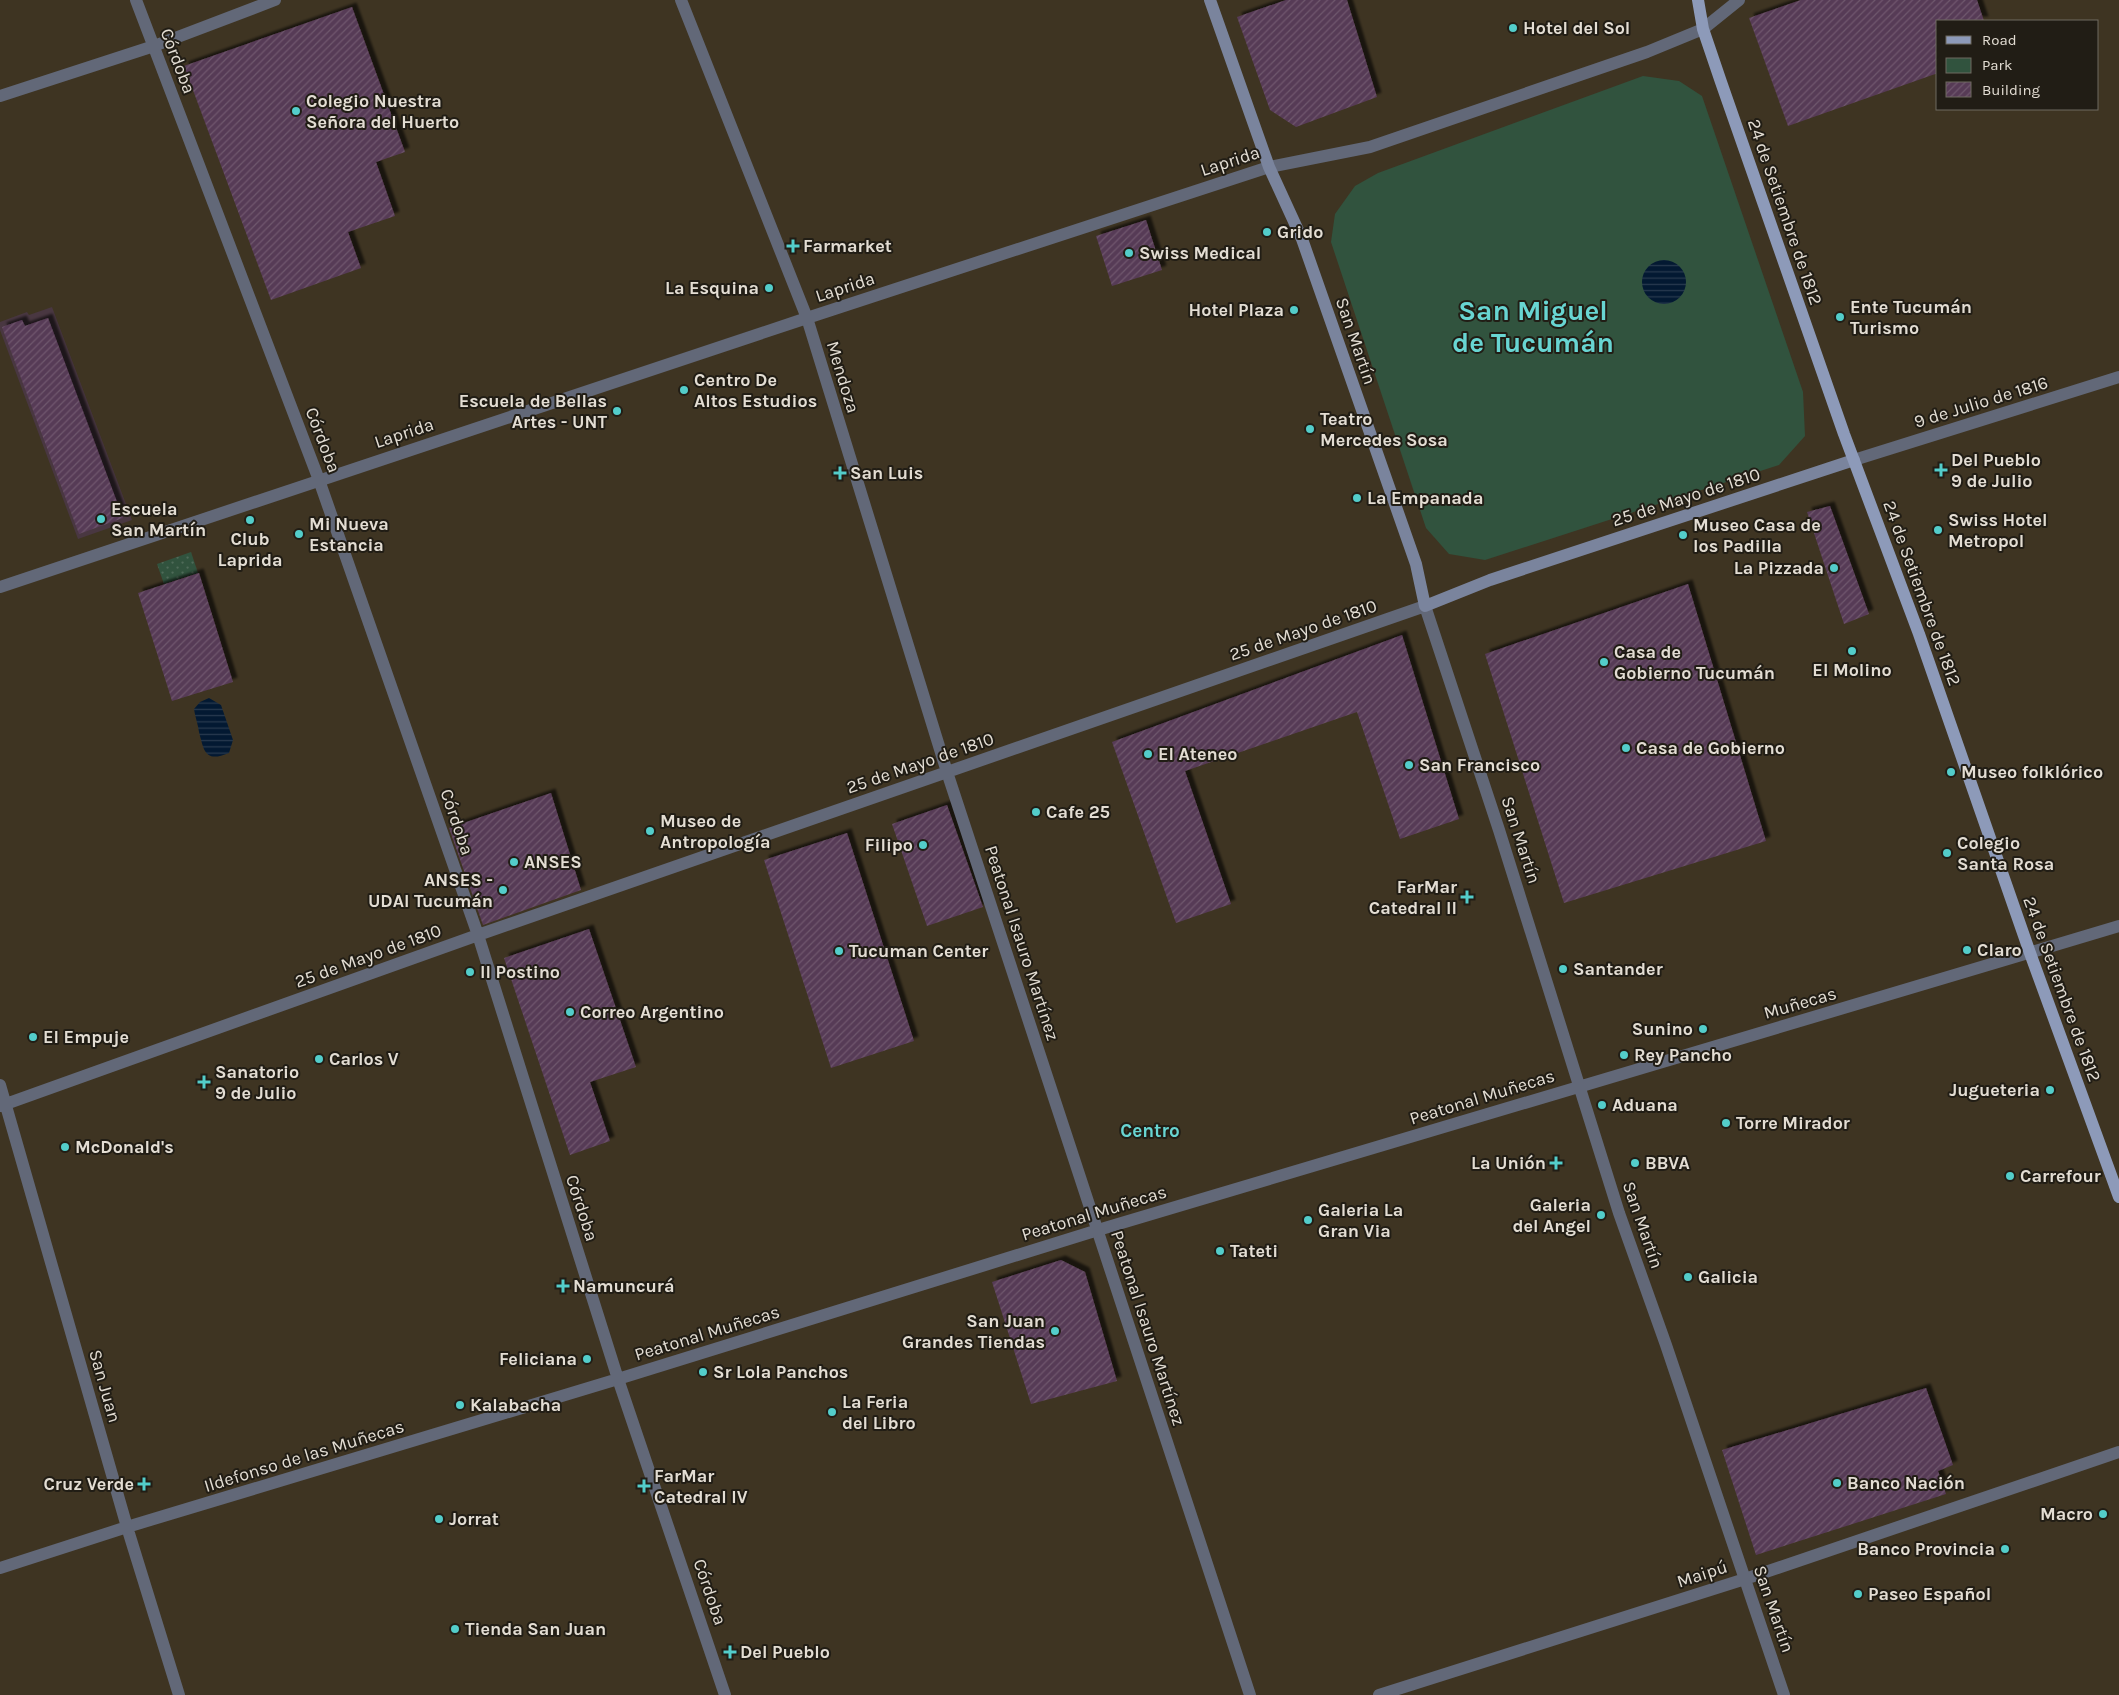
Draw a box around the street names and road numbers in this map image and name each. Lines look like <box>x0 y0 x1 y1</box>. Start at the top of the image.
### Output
street label: Córdoba <box>155 25 201 97</box>
street label: 24 de Setiembre de 1812 <box>1743 116 1827 308</box>
street label: Laprida <box>1197 141 1263 181</box>
street label: Laprida <box>812 267 878 307</box>
street label: San Martín <box>1331 295 1381 387</box>
street label: Mendoza <box>822 338 864 416</box>
street label: 9 de Julio de 1816 <box>1911 371 2051 433</box>
street label: Córdoba <box>300 404 346 476</box>
street label: Laprida <box>371 413 437 453</box>
street label: 25 de Mayo de 1810 <box>1609 463 1763 531</box>
street label: 24 de Setiembre de 1812 <box>1878 497 1966 689</box>
street label: 25 de Mayo de 1810 <box>1226 594 1380 666</box>
street label: 25 de Mayo de 1810 <box>843 727 997 799</box>
street label: Córdoba <box>435 786 479 858</box>
street label: San Martín <box>1497 794 1545 886</box>
street label: Peatonal Isauro Martínez <box>980 843 1064 1043</box>
street label: 24 de Setiembre de 1812 <box>2018 893 2106 1085</box>
street label: 25 de Mayo de 1810 <box>292 919 444 993</box>
street label: Muñecas <box>1761 982 1839 1024</box>
street label: Peatonal Muñecas <box>1407 1064 1557 1130</box>
street label: Córdoba <box>561 1172 603 1244</box>
street label: San Martín <box>1618 1179 1668 1271</box>
street label: Peatonal Muñecas <box>1019 1180 1169 1246</box>
street label: Peatonal Isauro Martínez <box>1106 1228 1190 1428</box>
street label: Peatonal Muñecas <box>632 1300 782 1366</box>
street label: San Juan <box>84 1347 126 1425</box>
street label: Ildefonso de las Muñecas <box>201 1415 407 1497</box>
street label: Córdoba <box>688 1556 732 1628</box>
street label: Maipú <box>1674 1556 1730 1592</box>
street label: San Martín <box>1749 1563 1799 1655</box>

